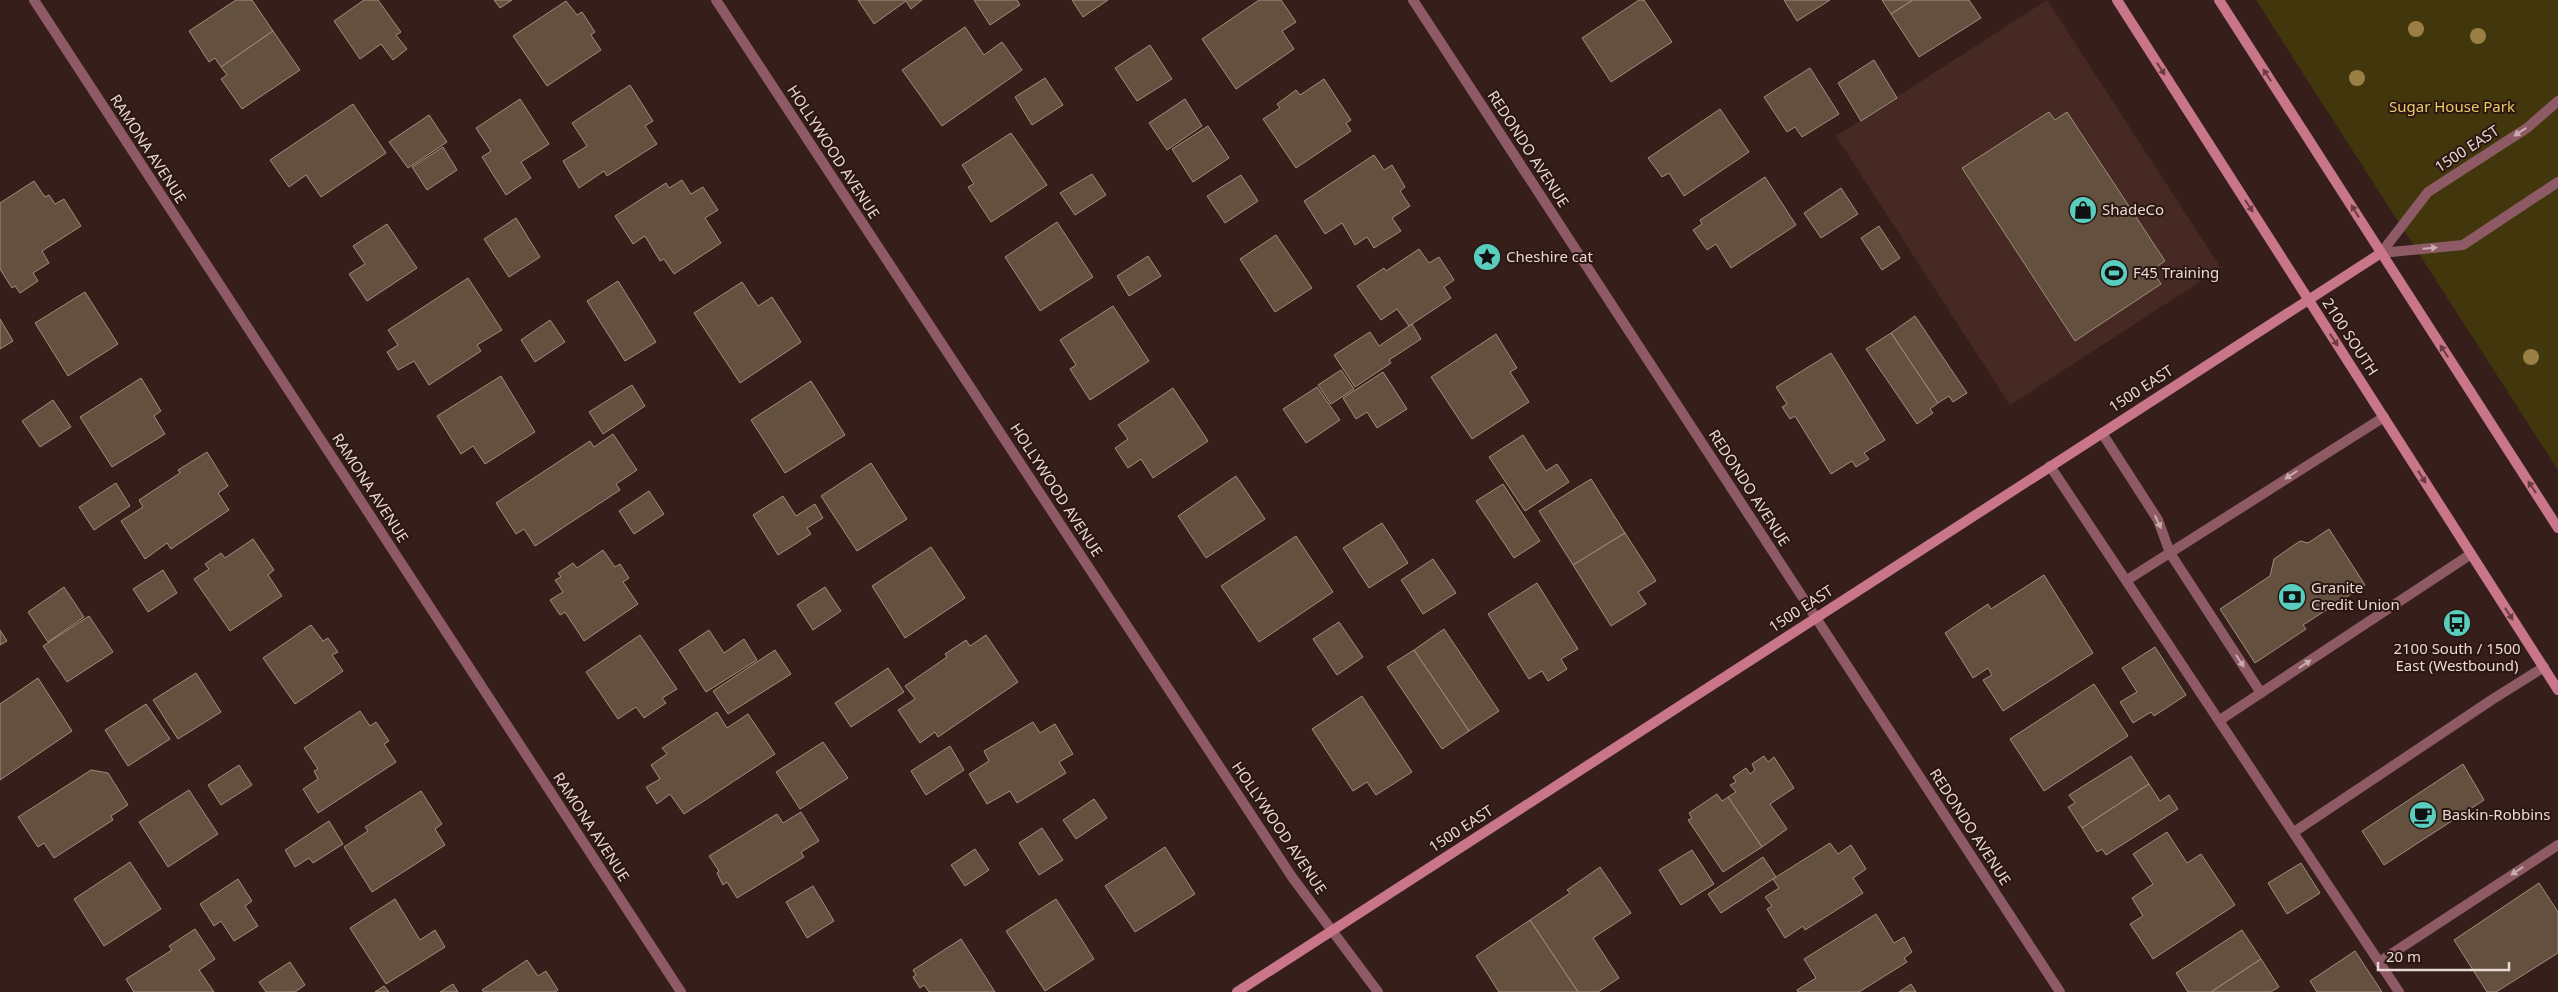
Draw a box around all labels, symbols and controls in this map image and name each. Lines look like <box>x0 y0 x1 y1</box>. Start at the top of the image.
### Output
one-way arrow <box>2156 63 2166 76</box>
one-way arrow <box>2263 68 2272 81</box>
street label: HOLLYWOOD AVENUE <box>783 81 885 222</box>
street label: REDONDO AVENUE <box>1484 86 1574 211</box>
street label: RAMONA AVENUE <box>106 90 192 207</box>
park label: Sugar House Park <box>2389 96 2515 116</box>
street label: 1500 EAST <box>2431 120 2503 176</box>
one-way arrow <box>2514 127 2527 137</box>
shop icon: ShadeCo <box>2068 195 2098 225</box>
place label: ShadeCo <box>2102 199 2164 219</box>
one-way arrow <box>2244 199 2253 213</box>
one-way arrow <box>2350 205 2360 218</box>
place icon: Cheshire cat <box>1472 242 1502 272</box>
one-way arrow <box>2422 244 2438 252</box>
place label: Cheshire cat <box>1506 246 1593 266</box>
sports icon: F45 Training <box>2099 258 2129 288</box>
place label: F45 Training <box>2133 262 2219 282</box>
street label: 2100 SOUTH <box>2318 294 2383 379</box>
one-way arrow <box>2330 333 2339 346</box>
one-way arrow <box>2439 344 2449 357</box>
street label: 1500 EAST <box>2105 360 2177 416</box>
street label: HOLLYWOOD AVENUE <box>1006 419 1108 560</box>
street label: REDONDO AVENUE <box>1705 425 1795 550</box>
street label: RAMONA AVENUE <box>328 429 414 546</box>
one-way arrow <box>2417 470 2427 483</box>
one-way arrow <box>2284 471 2297 480</box>
one-way arrow <box>2527 481 2536 494</box>
one-way arrow <box>2154 515 2162 529</box>
place label: Granite Credit Union <box>2311 577 2400 614</box>
street label: 1500 EAST <box>1765 580 1837 636</box>
bank icon: Granite Credit Union <box>2277 582 2307 612</box>
one-way arrow <box>2505 607 2514 620</box>
bus stop icon: 2100 South / 1500 East (Westbound) <box>2442 608 2472 638</box>
place label: 2100 South / 1500 East (Westbound) <box>2393 638 2521 675</box>
one-way arrow <box>2236 655 2245 668</box>
one-way arrow <box>2298 659 2311 669</box>
street label: HOLLYWOOD AVENUE <box>1228 757 1332 898</box>
street label: REDONDO AVENUE <box>1926 764 2016 889</box>
street label: RAMONA AVENUE <box>549 768 635 885</box>
street label: 1500 EAST <box>1425 800 1497 856</box>
cafe icon: Baskin-Robbins <box>2408 800 2438 830</box>
place label: Baskin-Robbins <box>2442 804 2551 824</box>
one-way arrow <box>2511 867 2524 876</box>
scale bar <box>2378 940 2509 972</box>
text: 20 m <box>2386 946 2421 966</box>

